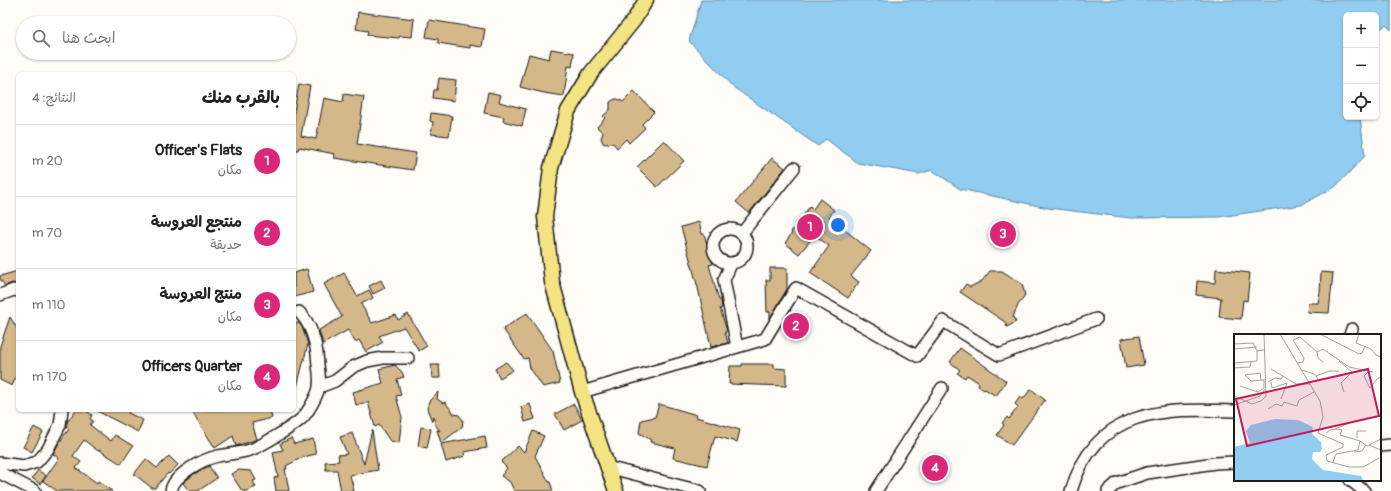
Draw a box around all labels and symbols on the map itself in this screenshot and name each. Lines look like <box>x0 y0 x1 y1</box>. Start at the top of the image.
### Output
pin: 1 <box>797 212 823 242</box>
your location <box>828 215 848 235</box>
pin: 3 <box>990 219 1016 249</box>
pin: 2 <box>783 311 809 341</box>
inset map <box>1234 334 1381 481</box>
pin: 4 <box>922 453 948 483</box>

